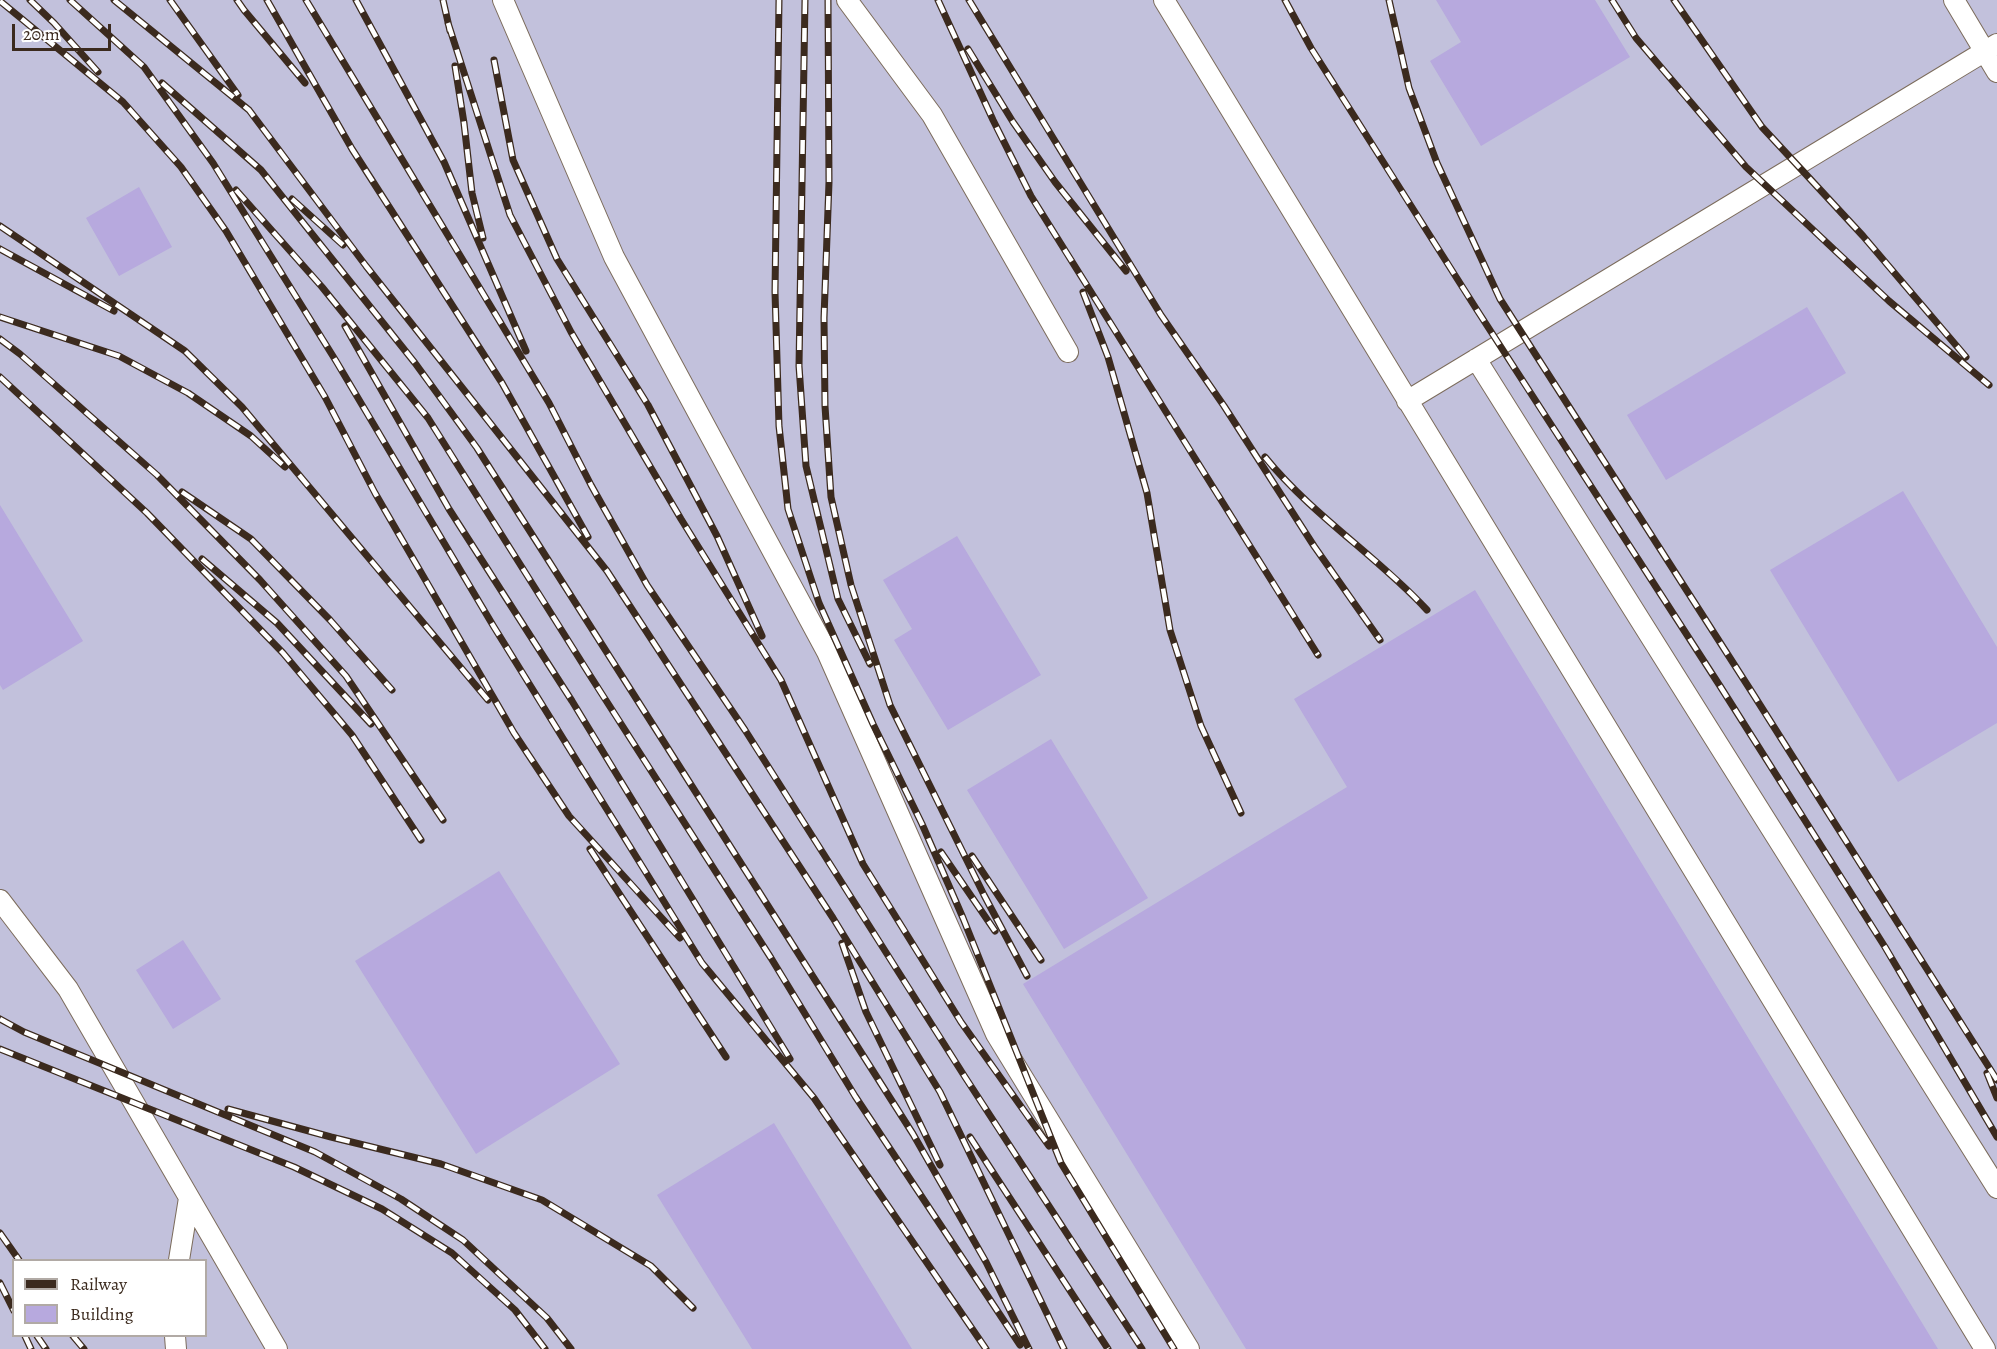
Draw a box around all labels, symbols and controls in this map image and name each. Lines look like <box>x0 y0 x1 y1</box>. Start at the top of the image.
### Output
scale bar <box>15 12 114 50</box>
text: 20 m <box>23 22 60 46</box>
legend <box>12 1259 207 1337</box>
text: Railway <box>70 1272 127 1296</box>
text: Building <box>70 1302 134 1326</box>

